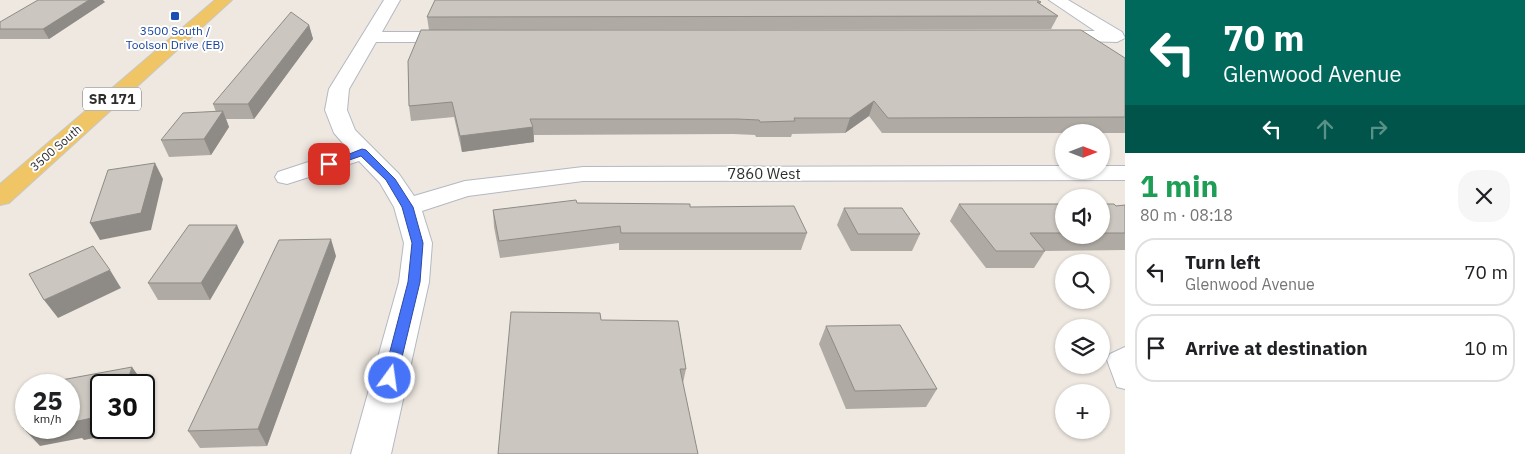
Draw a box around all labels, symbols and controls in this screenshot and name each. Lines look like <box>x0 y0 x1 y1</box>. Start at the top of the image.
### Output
marker: 3500 South / Toolson Drive (EB) <box>169 10 181 22</box>
text: 70 m <box>1223 15 1305 61</box>
icon: left <box>1140 20 1205 85</box>
place label: 3500 South / Toolson Drive (EB) <box>126 23 224 52</box>
text: Glenwood Avenue <box>1223 59 1402 88</box>
road number: SR 171 <box>83 88 141 110</box>
icon: left <box>1258 115 1286 143</box>
icon: ahead <box>1311 115 1339 143</box>
icon: right <box>1364 115 1392 143</box>
street label: 3500 South <box>27 121 84 174</box>
north arrow <box>1055 124 1110 179</box>
map controls <box>1055 124 1110 439</box>
pin <box>308 143 350 185</box>
icon: arrive <box>315 150 343 178</box>
street label: 7860 West <box>727 164 801 183</box>
text: 1 min <box>1140 166 1218 205</box>
button: close <box>1458 170 1510 222</box>
button: sound <box>1055 189 1110 244</box>
text: 80 m · 08:18 <box>1140 205 1233 225</box>
text: Turn left <box>1185 250 1261 274</box>
button: search <box>1055 254 1110 309</box>
icon: left <box>1142 258 1170 286</box>
text: 70 m <box>1464 260 1508 284</box>
text: Glenwood Avenue <box>1185 274 1315 294</box>
button: layers <box>1055 319 1110 374</box>
icon: arrive <box>1142 334 1170 362</box>
text: Arrive at destination <box>1185 336 1368 360</box>
text: 10 m <box>1464 336 1508 360</box>
position arrow <box>363 351 415 403</box>
speed limit sign: 30 <box>90 374 155 439</box>
text: 25 <box>32 384 63 417</box>
button: + <box>1055 384 1110 439</box>
text: km/h <box>33 411 62 426</box>

